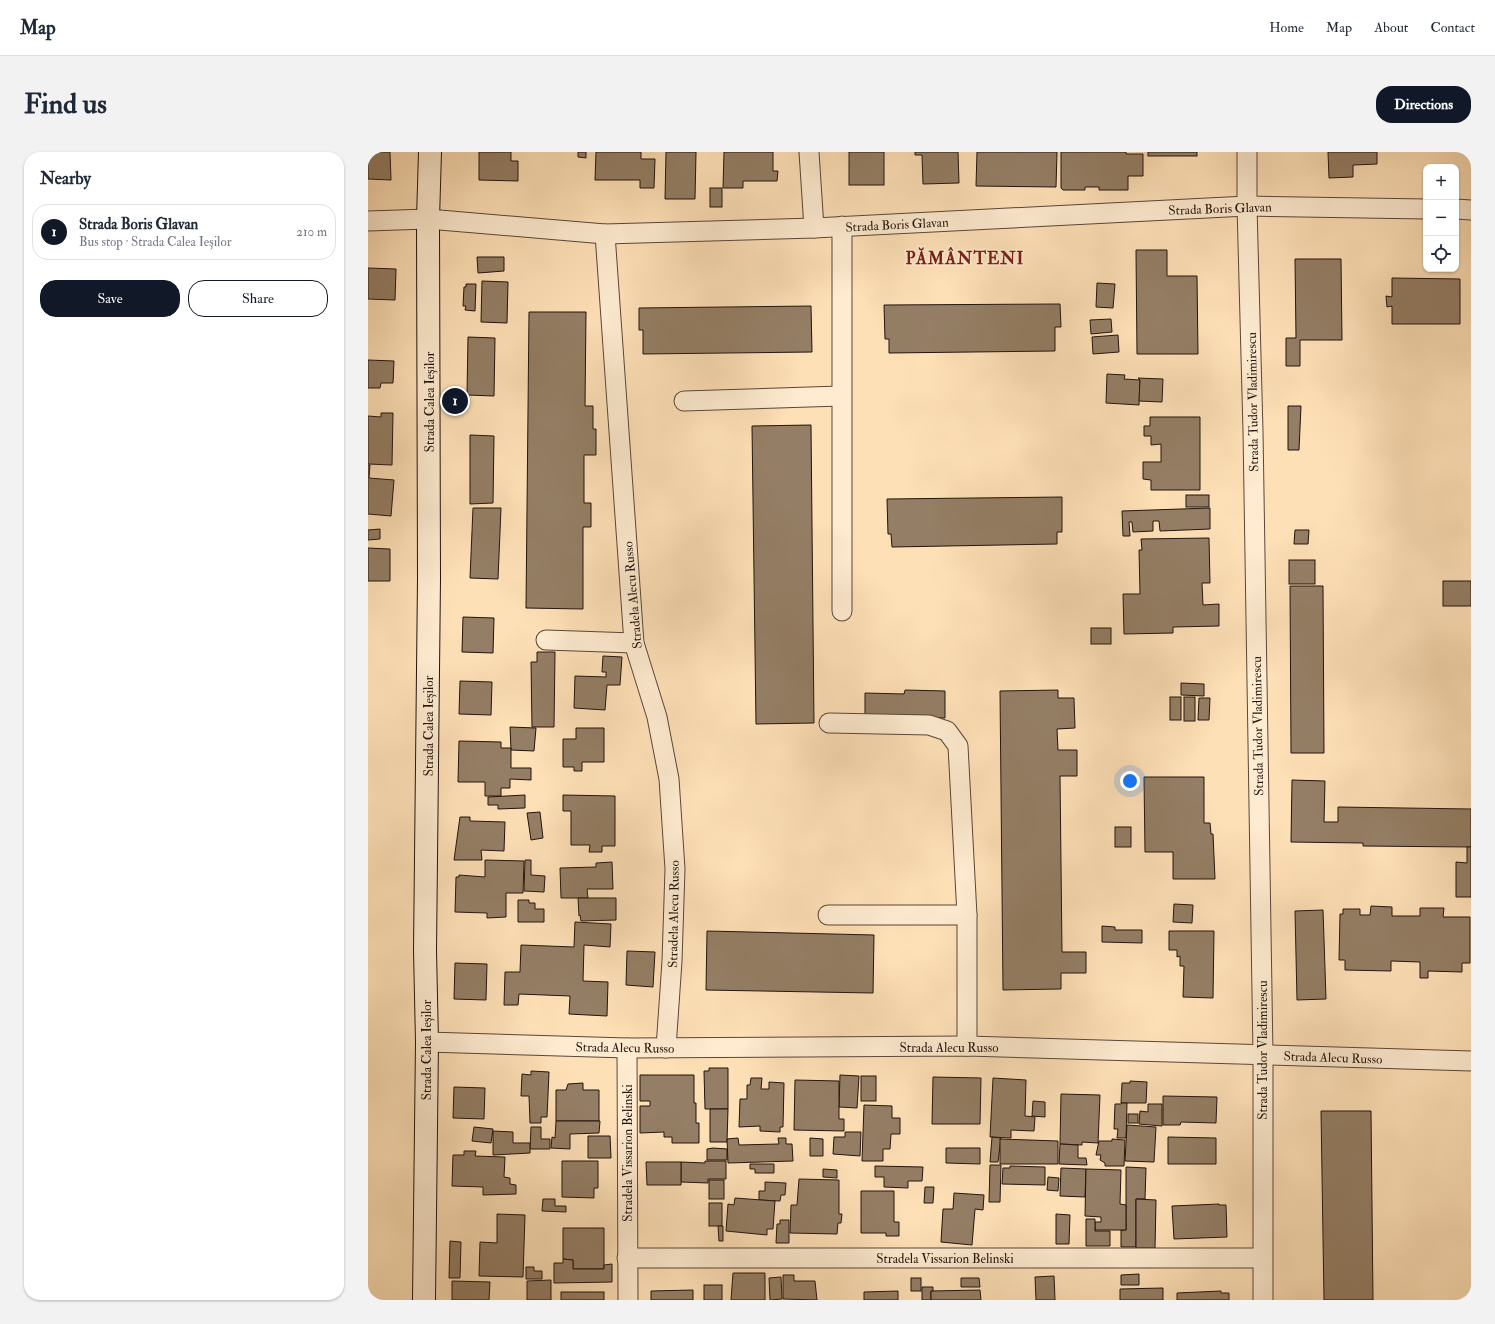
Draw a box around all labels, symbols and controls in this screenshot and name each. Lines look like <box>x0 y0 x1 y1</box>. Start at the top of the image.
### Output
text: Map <box>20 16 56 40</box>
text: Home <box>1269 19 1304 36</box>
text: Map <box>1326 19 1352 36</box>
text: About <box>1374 19 1408 36</box>
text: Contact <box>1430 19 1475 36</box>
button: Directions <box>1376 86 1471 123</box>
text: Find us <box>24 87 107 122</box>
map controls <box>1423 164 1459 272</box>
button: + <box>1423 164 1459 200</box>
text: Nearby <box>40 168 91 189</box>
street label: Strada Boris Glavan <box>1168 199 1272 219</box>
button: − <box>1423 200 1459 236</box>
street label: Strada Boris Glavan <box>845 214 949 236</box>
text: Strada Boris Glavan <box>79 215 198 234</box>
text: 1 <box>52 224 56 240</box>
text: 210 m <box>296 224 327 240</box>
text: Bus stop · Strada Calea Ieșilor <box>79 234 231 250</box>
button: locate <box>1423 236 1459 272</box>
district label: PĂMÂNTENI <box>906 246 1024 269</box>
button: Save <box>40 280 180 317</box>
button: Share <box>188 280 328 317</box>
street label: Strada Tudor Vladimirescu <box>1244 332 1262 472</box>
street label: Strada Calea Ieșilor <box>422 352 438 452</box>
pin: 1 <box>442 386 468 416</box>
street label: Stradela Alecu Russo <box>620 541 646 649</box>
street label: Strada Tudor Vladimirescu <box>1249 656 1267 796</box>
street label: Strada Calea Ieșilor <box>421 676 437 776</box>
your location <box>1120 771 1140 791</box>
street label: Stradela Alecu Russo <box>665 860 683 968</box>
street label: Strada Tudor Vladimirescu <box>1255 980 1271 1120</box>
street label: Strada Calea Ieșilor <box>419 1000 435 1100</box>
street label: Strada Alecu Russo <box>575 1039 675 1057</box>
street label: Strada Alecu Russo <box>900 1040 998 1056</box>
street label: Strada Alecu Russo <box>1283 1048 1383 1068</box>
street label: Stradela Vissarion Belinski <box>620 1084 636 1222</box>
street label: Stradela Vissarion Belinski <box>876 1251 1014 1267</box>

